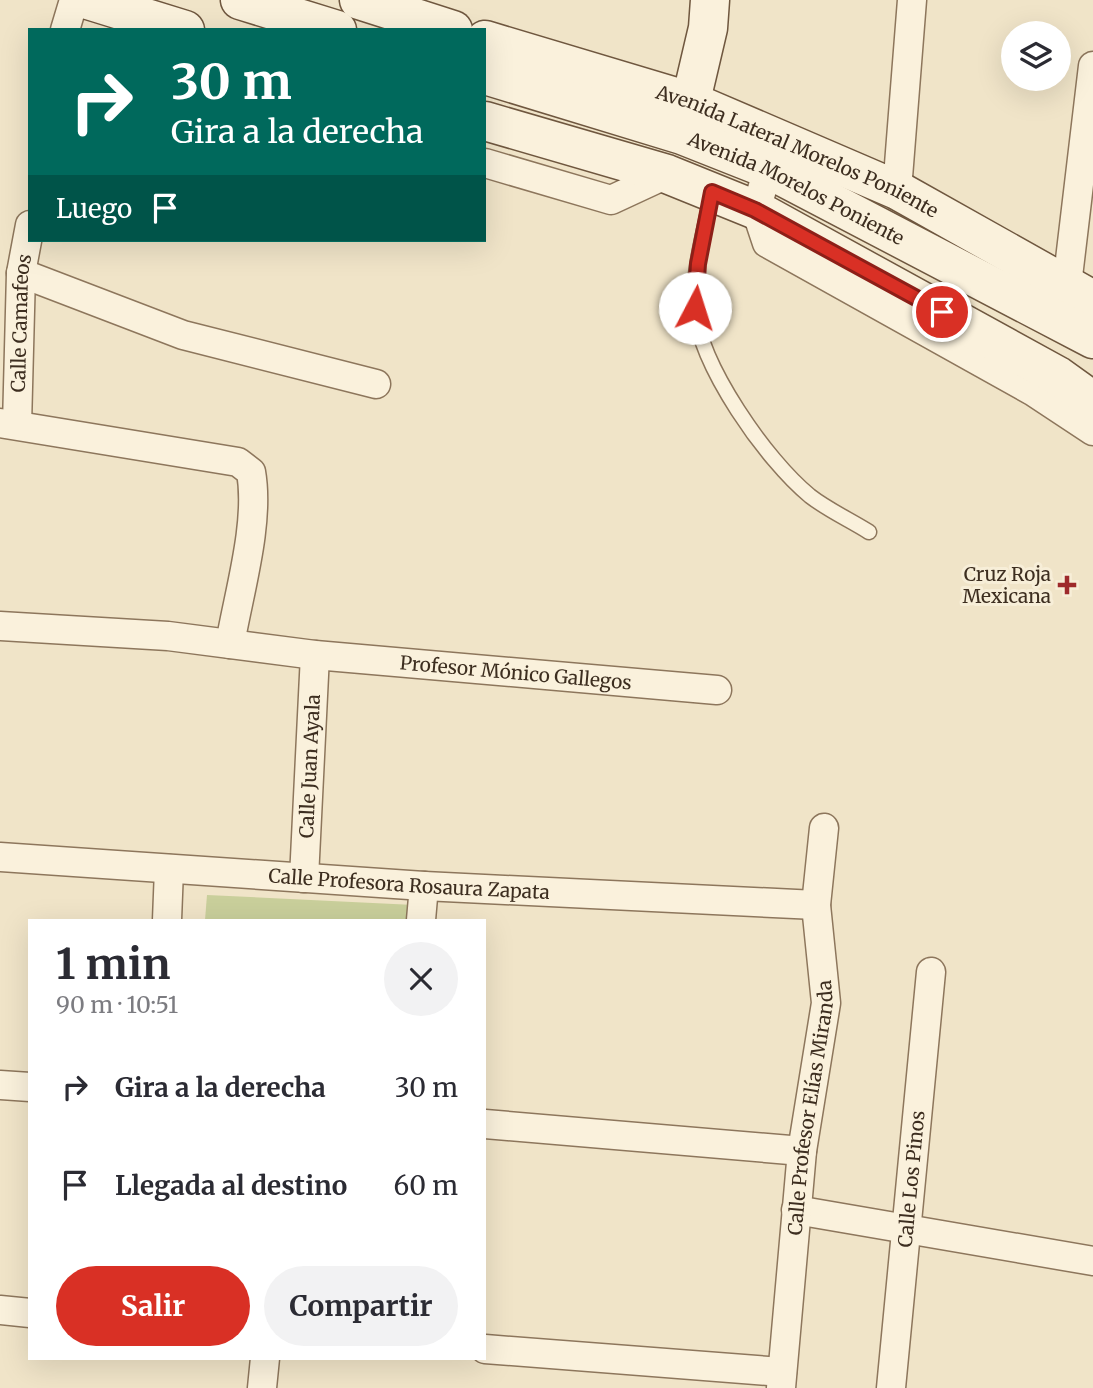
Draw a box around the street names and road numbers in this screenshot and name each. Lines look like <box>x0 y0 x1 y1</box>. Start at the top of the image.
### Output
street label: Avenida Lateral Morelos Poniente <box>652 80 943 223</box>
street label: Avenida Morelos Poniente <box>684 126 908 250</box>
street label: Calle Camafeos <box>6 252 36 393</box>
street label: Profesor Mónico Gallegos <box>399 650 633 695</box>
street label: Calle Juan Ayala <box>294 694 325 839</box>
street label: Calle Profesora Rosaura Zapata <box>268 863 550 904</box>
street label: Calle Profesor Elías Miranda <box>783 979 838 1236</box>
street label: Calle Los Pinos <box>893 1109 930 1248</box>

